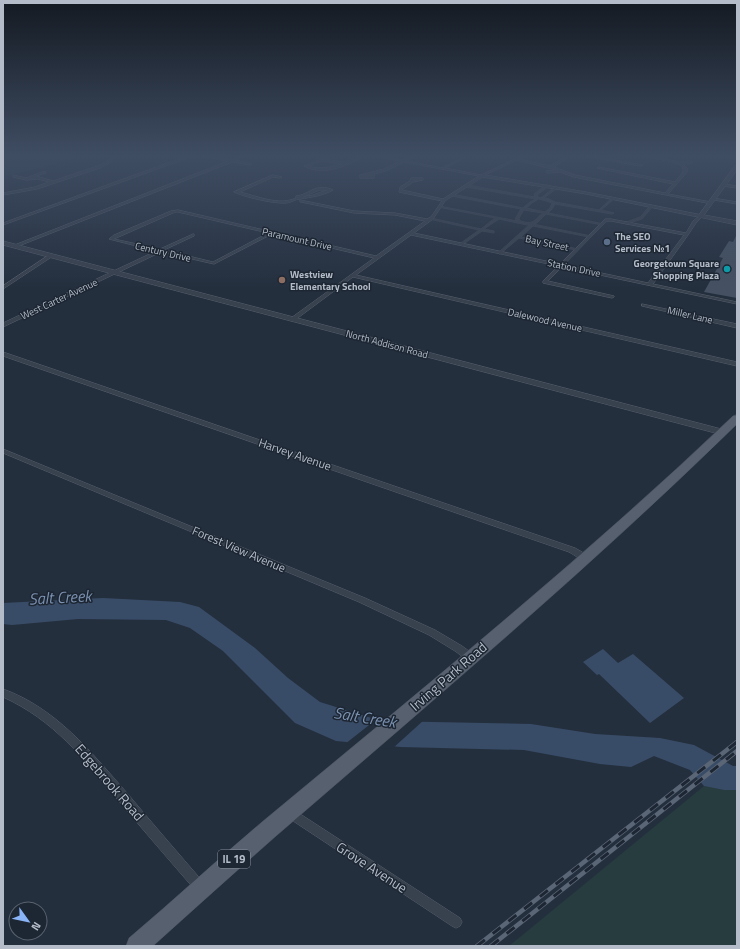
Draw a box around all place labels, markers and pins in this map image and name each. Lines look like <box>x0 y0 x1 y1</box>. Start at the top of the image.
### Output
place label: The SEO Services №1 <box>615 229 670 256</box>
marker: The SEO Services №1 <box>602 237 612 247</box>
place label: Georgetown Square Shopping Plaza <box>634 256 719 283</box>
marker: Georgetown Square Shopping Plaza <box>722 264 732 274</box>
place label: Westview Elementary School <box>290 267 371 294</box>
marker: Westview Elementary School <box>277 275 287 285</box>

